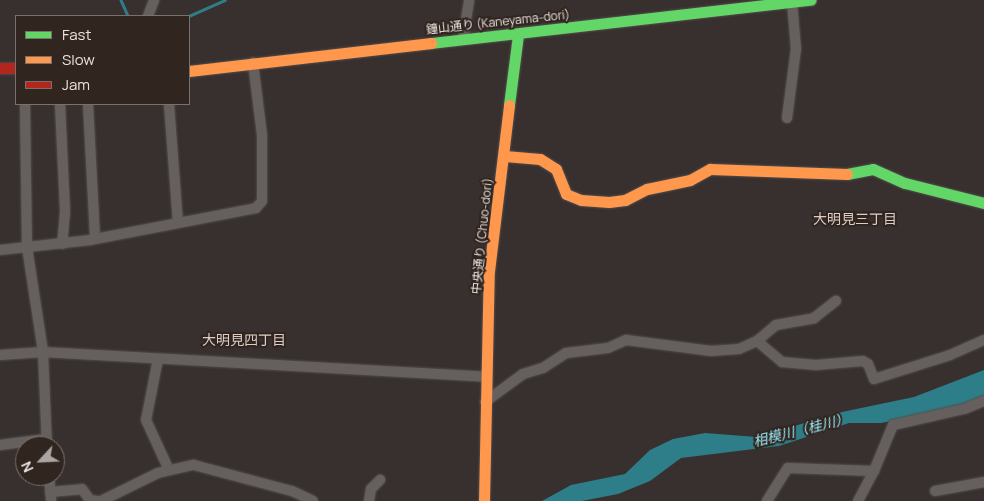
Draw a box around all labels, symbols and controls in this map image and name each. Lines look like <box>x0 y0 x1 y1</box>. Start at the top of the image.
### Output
street label: 鐘山通り (Kaneyama-dori) <box>425 7 571 37</box>
legend <box>15 15 190 105</box>
text: Fast <box>62 24 91 45</box>
text: Slow <box>62 49 95 70</box>
text: Jam <box>62 74 90 95</box>
street label: 中央通り (Chuo-dori) <box>469 177 495 295</box>
district label: 大明見三丁目 <box>813 211 897 227</box>
district label: 大明見四丁目 <box>202 332 286 348</box>
water label: 相模川（桂川） <box>751 410 851 450</box>
north arrow <box>15 436 65 486</box>
text: N <box>16 459 38 476</box>

